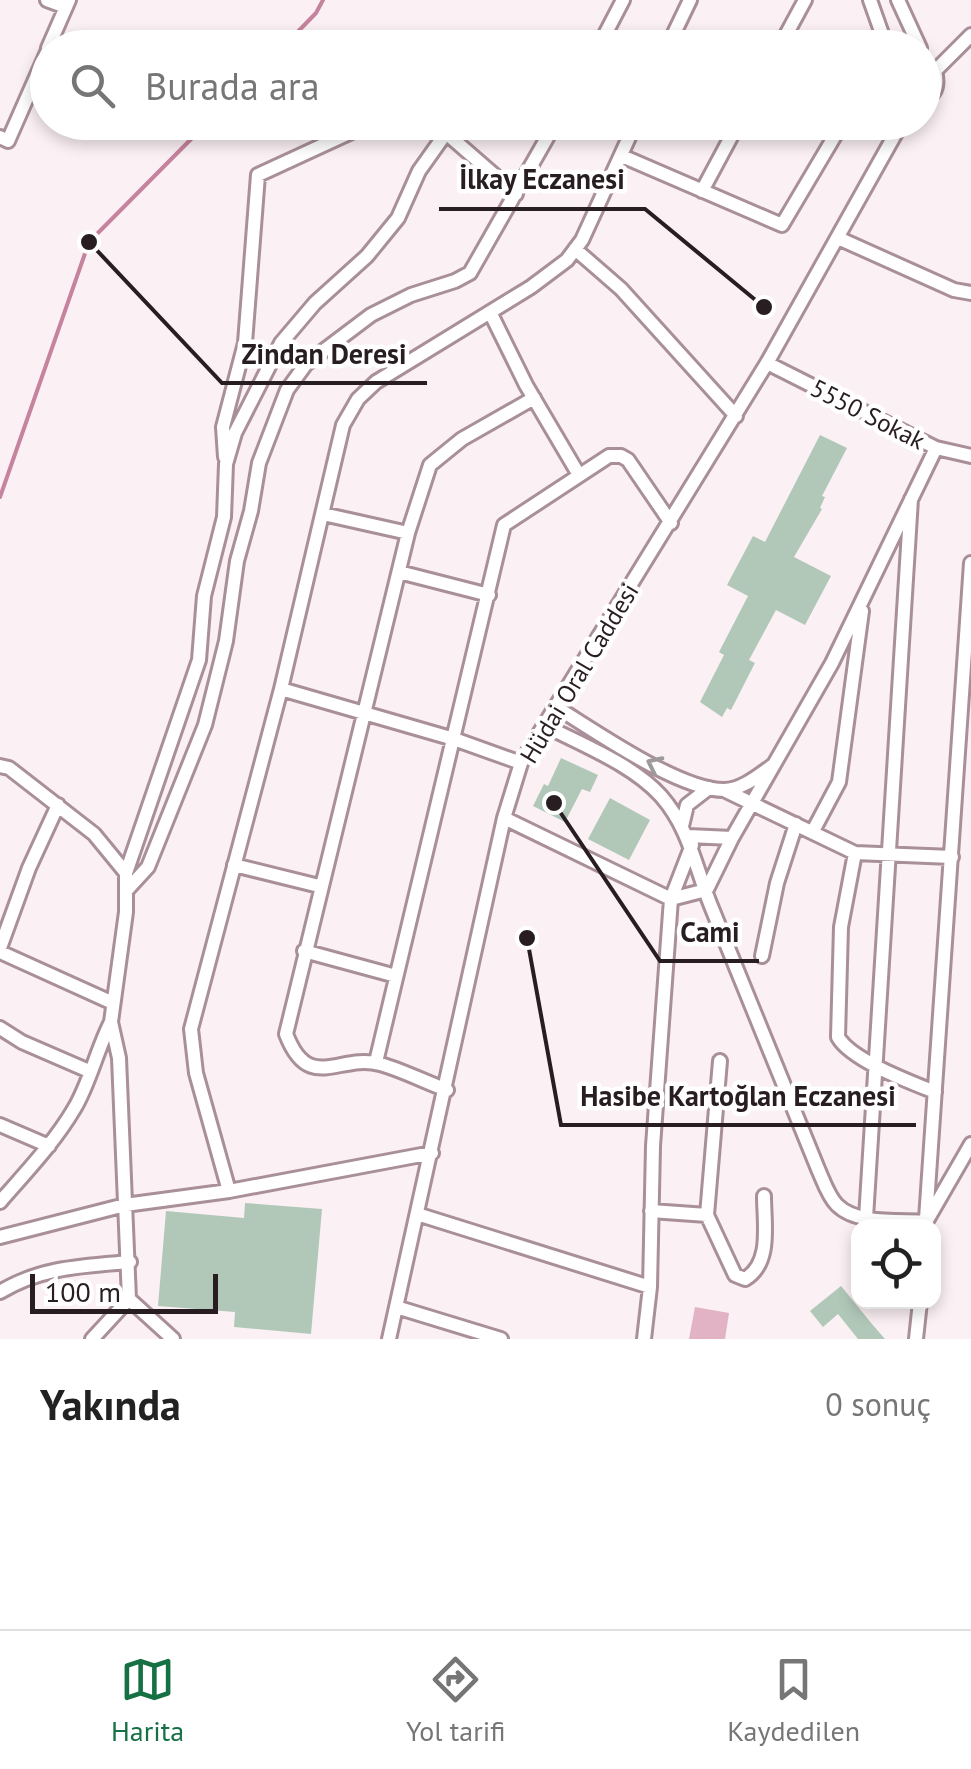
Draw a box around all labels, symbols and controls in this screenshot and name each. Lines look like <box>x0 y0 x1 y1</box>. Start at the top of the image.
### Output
search box <box>30 30 941 140</box>
icon: search <box>65 58 120 113</box>
text: Burada ara <box>145 61 320 110</box>
callout: İlkay Eczanesi <box>439 151 645 209</box>
text: İlkay Eczanesi <box>459 160 625 197</box>
callout: Zindan Deresi <box>222 325 427 383</box>
text: Zindan Deresi <box>242 335 406 372</box>
street label: 5550 Sokak <box>805 372 931 456</box>
street label: Hüdai Oral Caddesi <box>513 577 645 769</box>
one-way arrow <box>646 756 664 776</box>
callout: Cami <box>660 903 759 961</box>
text: Cami <box>680 913 740 950</box>
callout: Hasibe Kartoğlan Eczanesi <box>561 1067 916 1125</box>
text: Hasibe Kartoğlan Eczanesi <box>580 1077 896 1114</box>
map controls <box>851 1219 941 1309</box>
button: locate <box>851 1219 941 1309</box>
scale bar <box>30 1269 218 1314</box>
text: 100 m <box>45 1273 121 1310</box>
text: Yakında <box>40 1377 181 1432</box>
text: 0 sonuç <box>825 1383 931 1425</box>
tab: Harita <box>111 1652 184 1749</box>
tab: Yol tarifi <box>406 1652 505 1749</box>
tab: Kaydedilen <box>727 1652 860 1749</box>

